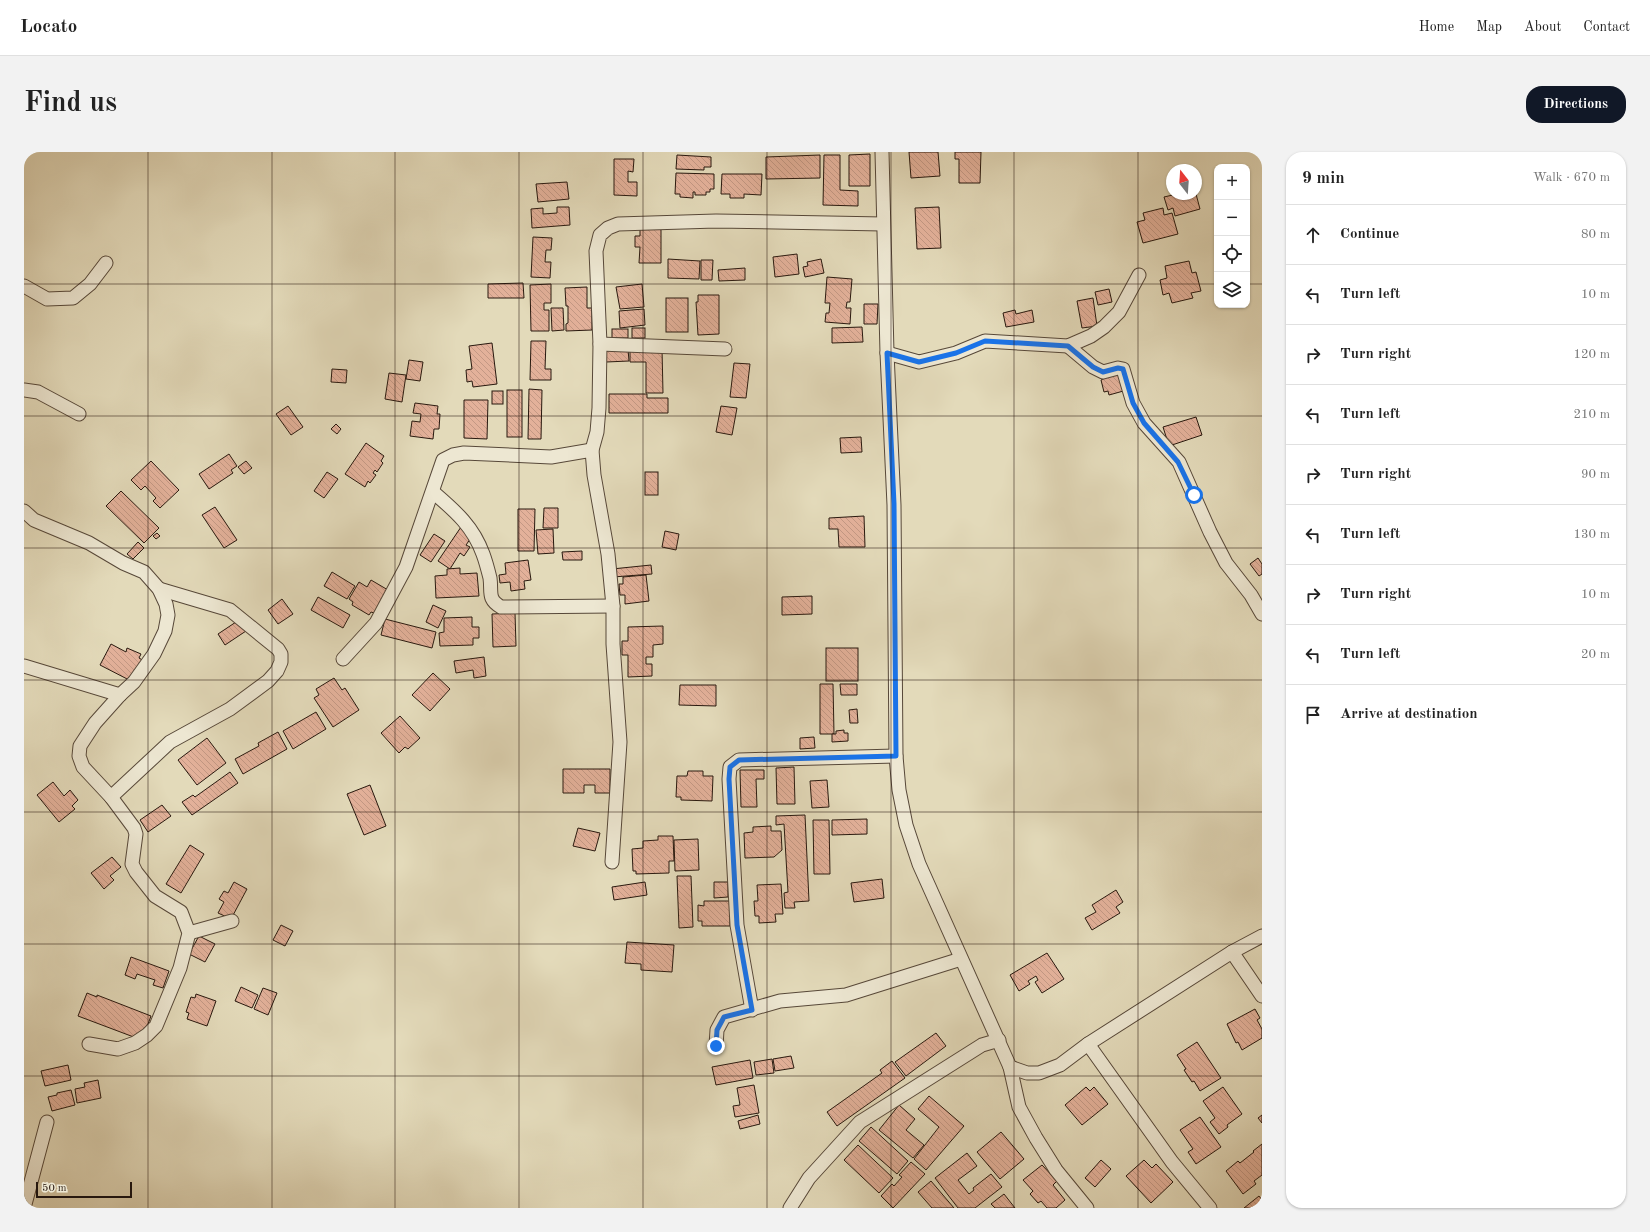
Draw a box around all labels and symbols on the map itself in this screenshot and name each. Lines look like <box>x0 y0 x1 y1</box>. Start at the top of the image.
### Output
north arrow <box>1166 164 1202 200</box>
route start <box>1185 486 1203 504</box>
route end <box>707 1037 725 1055</box>
scale bar <box>36 1180 132 1199</box>

